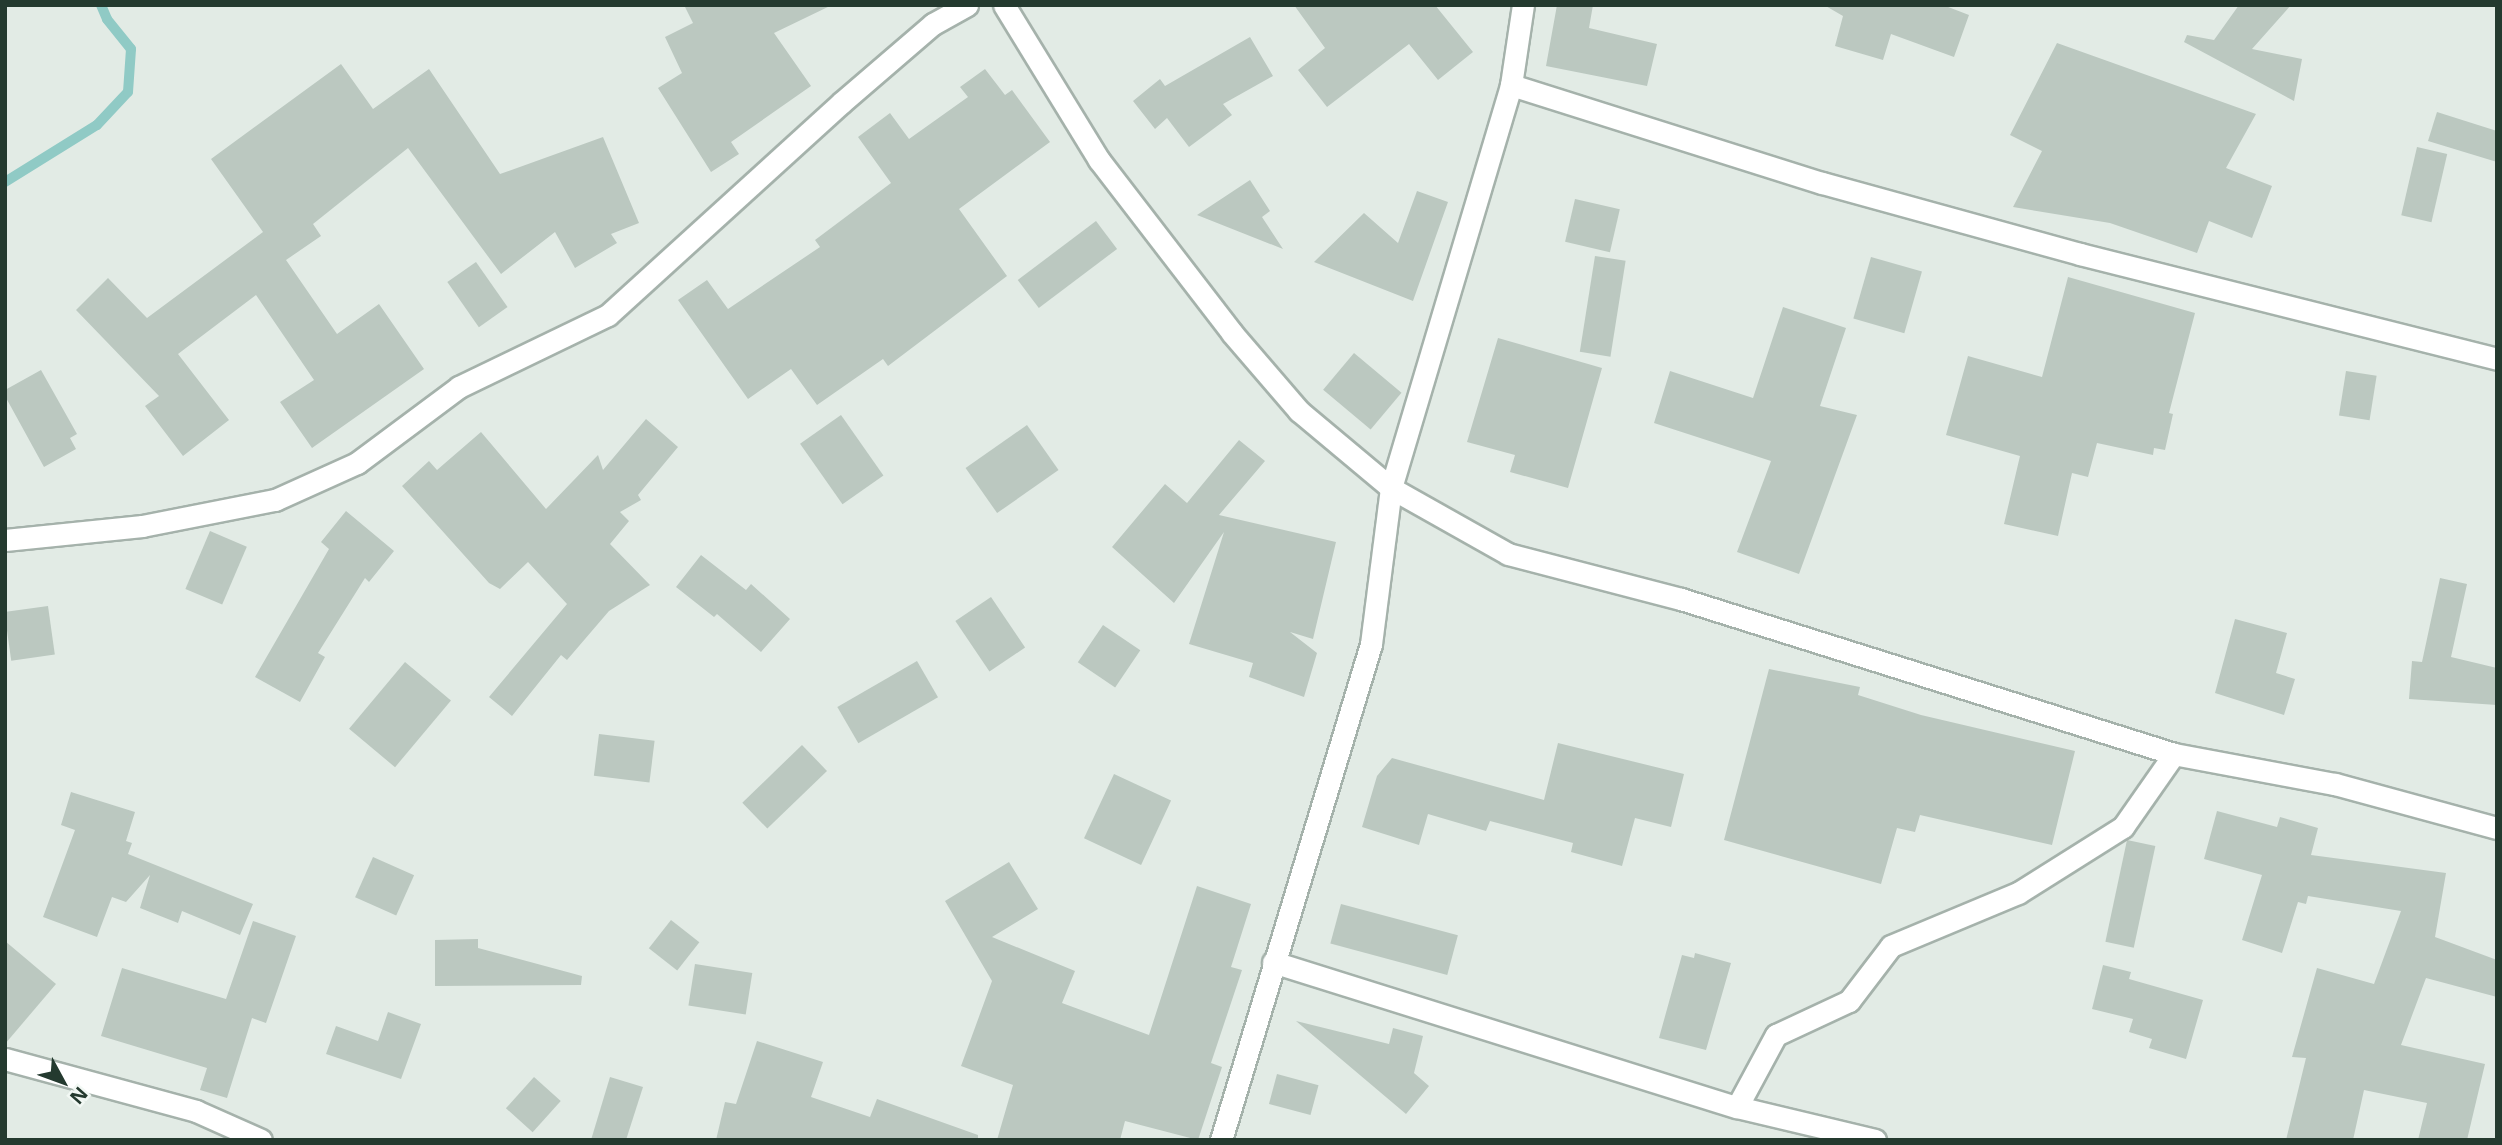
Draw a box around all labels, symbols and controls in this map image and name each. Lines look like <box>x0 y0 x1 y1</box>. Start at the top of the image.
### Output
north arrow <box>28 1047 98 1117</box>
text: N <box>64 1081 94 1110</box>

